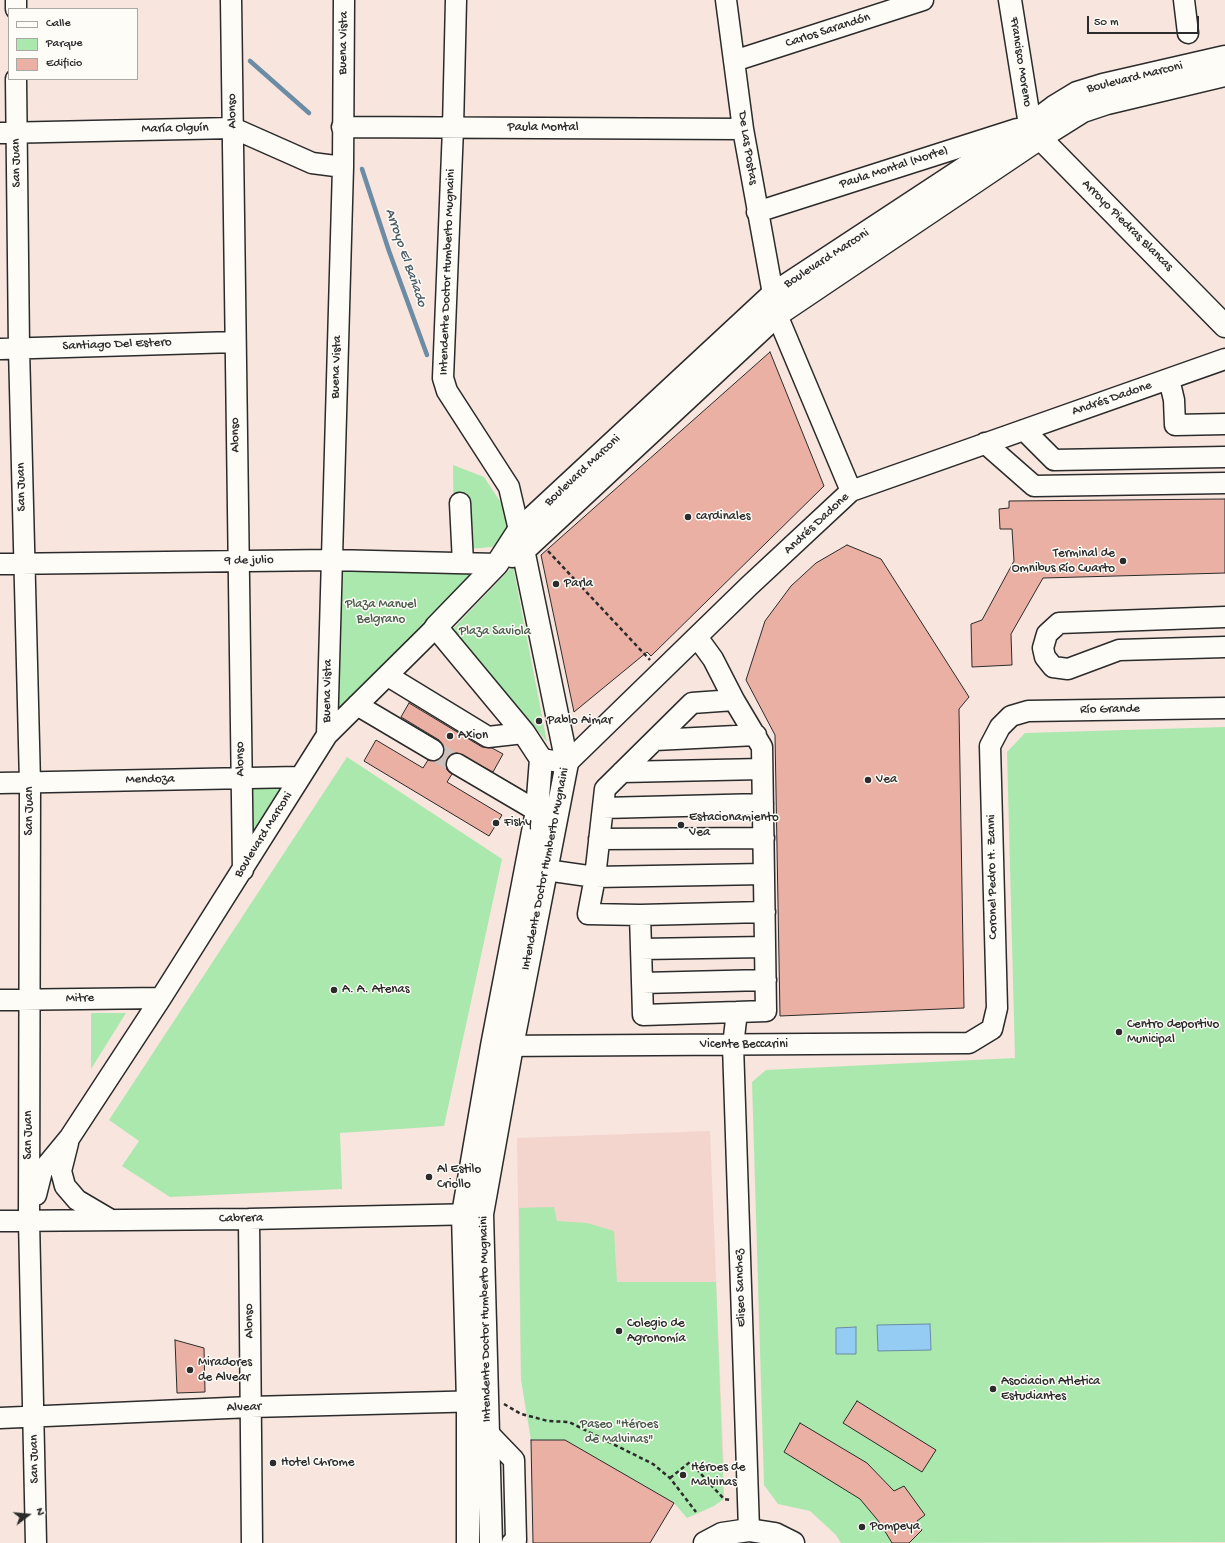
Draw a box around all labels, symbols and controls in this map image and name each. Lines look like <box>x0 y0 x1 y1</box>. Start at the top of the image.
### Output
legend <box>8 8 138 80</box>
scale bar <box>1089 8 1201 34</box>
street label: Carlos Sarandón <box>784 10 872 52</box>
street label: Buena Vista <box>336 11 352 75</box>
street label: Francisco Moreno <box>1005 16 1035 108</box>
text: 50 m <box>1094 16 1119 30</box>
text: Calle <box>46 17 71 31</box>
text: Parque <box>46 37 83 51</box>
text: Edificio <box>46 57 82 71</box>
street label: Boulevard Marconi <box>1085 59 1185 97</box>
street label: Alonso <box>225 93 241 129</box>
street label: De Las Postas <box>733 110 761 186</box>
street label: Paula Montal <box>508 120 578 136</box>
street label: María Olguín <box>141 121 209 137</box>
street label: San Juan <box>9 138 25 188</box>
street label: Paula Montal (Norte) <box>838 143 950 193</box>
street label: Intendente Doctor Humberto Mugnaini <box>437 169 459 375</box>
street label: Arroyo Piedras Blancas <box>1078 177 1176 275</box>
water label: Arroyo El Bañado <box>380 207 430 309</box>
street label: Boulevard Marconi <box>782 226 872 292</box>
street label: Santiago Del Estero <box>62 335 172 355</box>
street label: Buena Vista <box>328 335 346 399</box>
street label: Andrés Dadone <box>1070 378 1154 420</box>
street label: Alonso <box>228 417 244 453</box>
street label: Boulevard Marconi <box>542 432 624 510</box>
street label: San Juan <box>14 462 30 512</box>
street label: Andrés Dadone <box>781 490 853 558</box>
place label: cardinales <box>696 509 750 525</box>
marker: cardinales <box>683 512 693 522</box>
place label: Terminal de Omnibus Río Cuarto <box>1012 546 1115 577</box>
street label: 9 de julio <box>224 553 274 569</box>
marker: Terminal de Omnibus Río Cuarto <box>1118 556 1128 566</box>
place label: Parla <box>564 576 593 592</box>
marker: Parla <box>551 579 561 589</box>
park label: Plaza Manuel Belgrano <box>345 597 417 628</box>
park label: Plaza Saviola <box>459 624 531 640</box>
street label: Buena Vista <box>320 659 336 723</box>
street label: Río Grande <box>1080 702 1140 718</box>
place label: Pablo Aimar <box>547 713 612 729</box>
marker: Pablo Aimar <box>534 716 544 726</box>
place label: Axion <box>458 728 488 744</box>
marker: Axion <box>445 731 455 741</box>
street label: Alonso <box>233 741 249 777</box>
street label: Intendente Doctor Humberto Mugnaini <box>519 766 573 972</box>
street label: Mendoza <box>125 772 175 788</box>
place label: Vea <box>876 772 897 788</box>
marker: Vea <box>863 775 873 785</box>
street label: San Juan <box>22 787 38 835</box>
street label: Boulevard Marconi <box>231 789 297 881</box>
place label: Estacionamiento Vea <box>689 810 779 841</box>
street label: Coronel Pedro H. Zanni <box>984 814 1002 940</box>
place label: Fishy <box>504 815 532 831</box>
marker: Fishy <box>491 818 501 828</box>
marker: Estacionamiento Vea <box>676 820 686 830</box>
place label: A. A. Atenas <box>342 982 410 998</box>
marker: A. A. Atenas <box>329 985 339 995</box>
street label: Mitre <box>66 991 94 1007</box>
place label: Centro deportivo Municipal <box>1127 1017 1219 1048</box>
marker: Centro deportivo Municipal <box>1114 1027 1124 1037</box>
street label: Vicente Beccarini <box>700 1037 788 1053</box>
street label: San Juan <box>21 1111 37 1159</box>
place label: Al Estilo Criollo <box>437 1162 481 1193</box>
marker: Al Estilo Criollo <box>424 1172 434 1182</box>
street label: Cabrera <box>219 1211 263 1227</box>
street label: Intendente Doctor Humberto Mugnaini <box>476 1216 496 1422</box>
street label: Eliseo Sanchez <box>732 1249 750 1327</box>
street label: Alonso <box>242 1303 258 1339</box>
place label: Colegio de Agronomía <box>627 1316 686 1347</box>
marker: Colegio de Agronomía <box>614 1326 624 1336</box>
place label: Miradores de Alvear <box>198 1355 252 1386</box>
marker: Miradores de Alvear <box>185 1365 195 1375</box>
place label: Asociacion Atletica Estudiantes <box>1001 1374 1100 1405</box>
marker: Asociacion Atletica Estudiantes <box>988 1384 998 1394</box>
street label: Alvear <box>226 1400 262 1416</box>
park label: Paseo "Héroes de Malvinas" <box>580 1417 658 1448</box>
street label: San Juan <box>27 1434 43 1484</box>
place label: Hotel Chrome <box>281 1455 354 1471</box>
marker: Hotel Chrome <box>268 1458 278 1468</box>
place label: Héroes de Malvinas <box>691 1460 745 1491</box>
marker: Héroes de Malvinas <box>678 1470 688 1480</box>
north arrow <box>8 1495 48 1535</box>
text: N <box>33 1507 46 1517</box>
place label: Pompeya <box>870 1519 920 1535</box>
marker: Pompeya <box>857 1522 867 1532</box>

